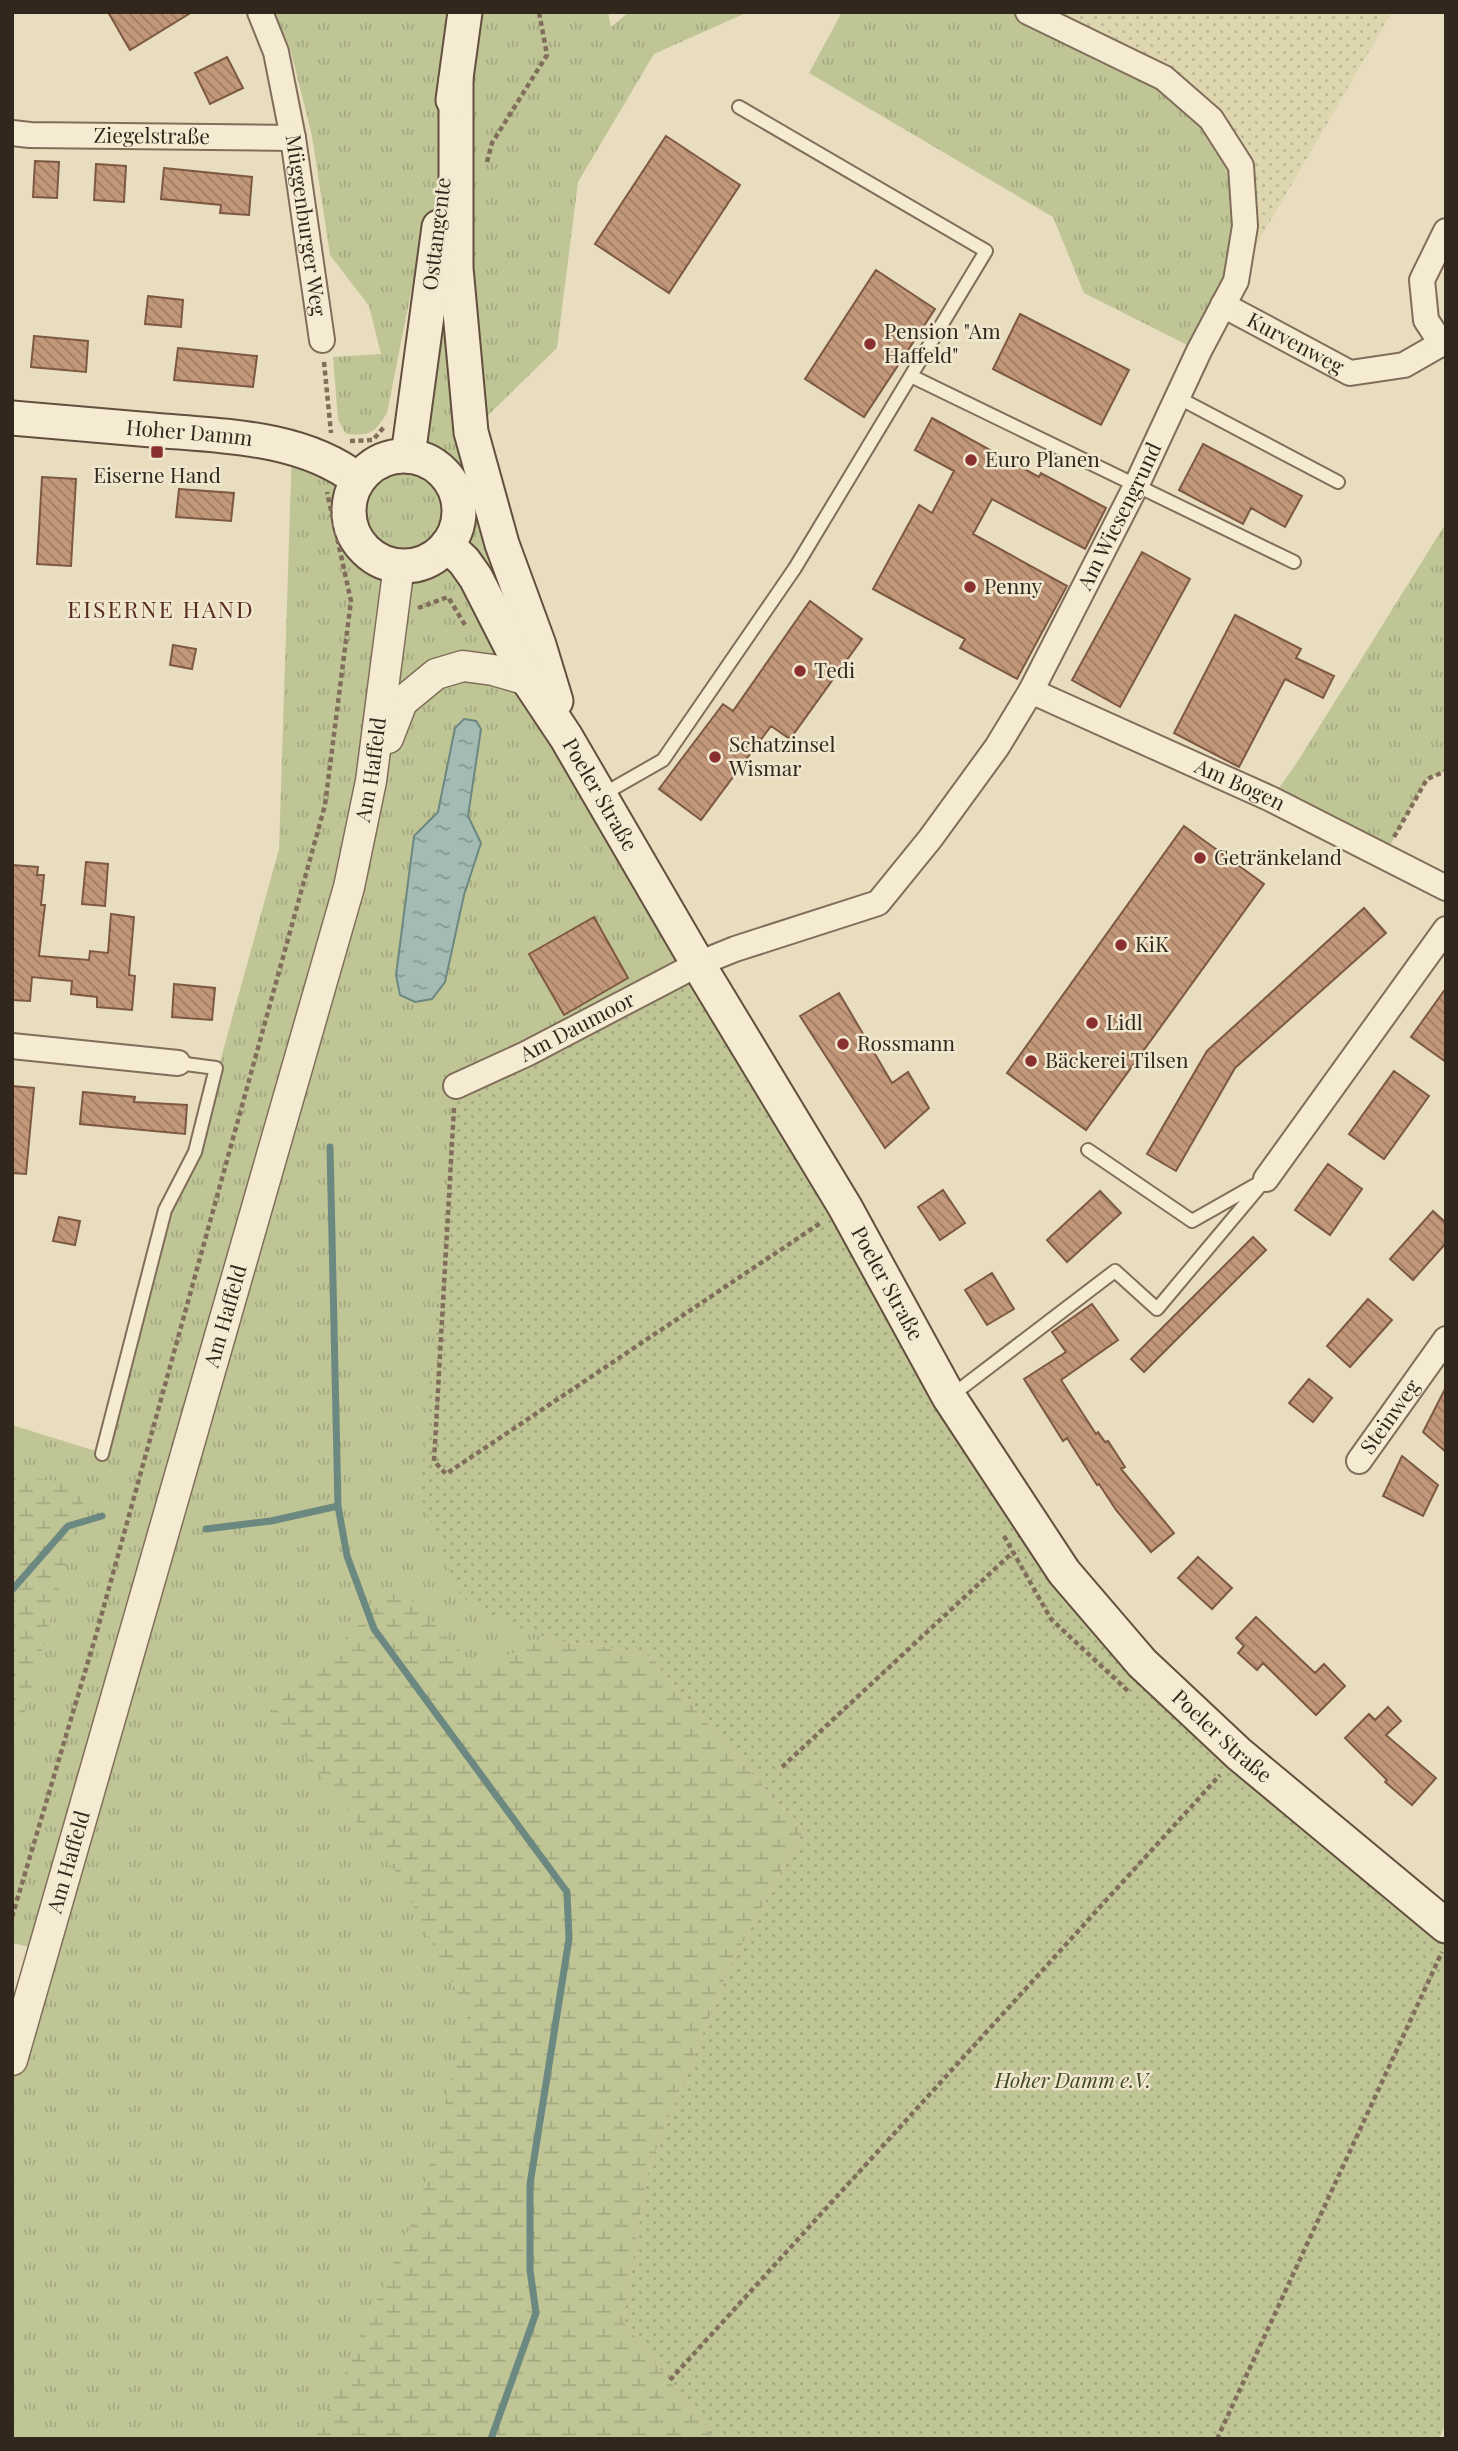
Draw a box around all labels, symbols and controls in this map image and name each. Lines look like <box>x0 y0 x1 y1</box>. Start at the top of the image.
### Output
street label: Ziegelstraße <box>94 120 210 149</box>
street label: Müggenburger Weg <box>281 132 334 318</box>
street label: Osttangente <box>414 176 456 292</box>
street label: Kurvenweg <box>1243 305 1350 379</box>
place label: Pension "Am Haffeld" <box>884 316 1001 368</box>
marker: Pension "Am Haffeld" <box>862 336 878 352</box>
street label: Hoher Damm <box>125 412 255 451</box>
street label: Am Wiesengrund <box>1069 437 1167 595</box>
marker: Eiserne Hand <box>149 444 165 460</box>
place label: Euro Planen <box>985 444 1100 472</box>
marker: Euro Planen <box>963 452 979 468</box>
place label: Eiserne Hand <box>93 460 221 488</box>
place label: Penny <box>984 571 1043 599</box>
marker: Penny <box>962 579 978 595</box>
district label: EISERNE HAND <box>67 593 255 624</box>
place label: Tedi <box>814 655 855 683</box>
marker: Tedi <box>792 663 808 679</box>
street label: Am Haffeld <box>347 715 391 825</box>
place label: Schatzinsel Wismar <box>728 729 836 781</box>
street label: Poeler Straße <box>557 732 645 855</box>
marker: Schatzinsel Wismar <box>707 749 723 765</box>
street label: Am Bogen <box>1190 750 1291 816</box>
place label: Getränkeland <box>1214 842 1342 870</box>
marker: Getränkeland <box>1192 850 1208 866</box>
place label: KiK <box>1135 929 1169 957</box>
marker: KiK <box>1113 937 1129 953</box>
street label: Am Daumoor <box>513 983 639 1067</box>
place label: Lidl <box>1106 1007 1143 1035</box>
marker: Lidl <box>1084 1015 1100 1031</box>
place label: Rossmann <box>857 1028 956 1056</box>
marker: Rossmann <box>835 1036 851 1052</box>
place label: Bäckerei Tilsen <box>1045 1045 1189 1073</box>
marker: Bäckerei Tilsen <box>1023 1053 1039 1069</box>
street label: Poeler Straße <box>846 1220 931 1345</box>
street label: Am Haffeld <box>196 1261 252 1371</box>
street label: Steinweg <box>1352 1373 1425 1459</box>
street label: Poeler Straße <box>1167 1682 1279 1788</box>
street label: Am Haffeld <box>39 1807 95 1917</box>
park label: Hoher Damm e.V. <box>994 2065 1151 2093</box>

